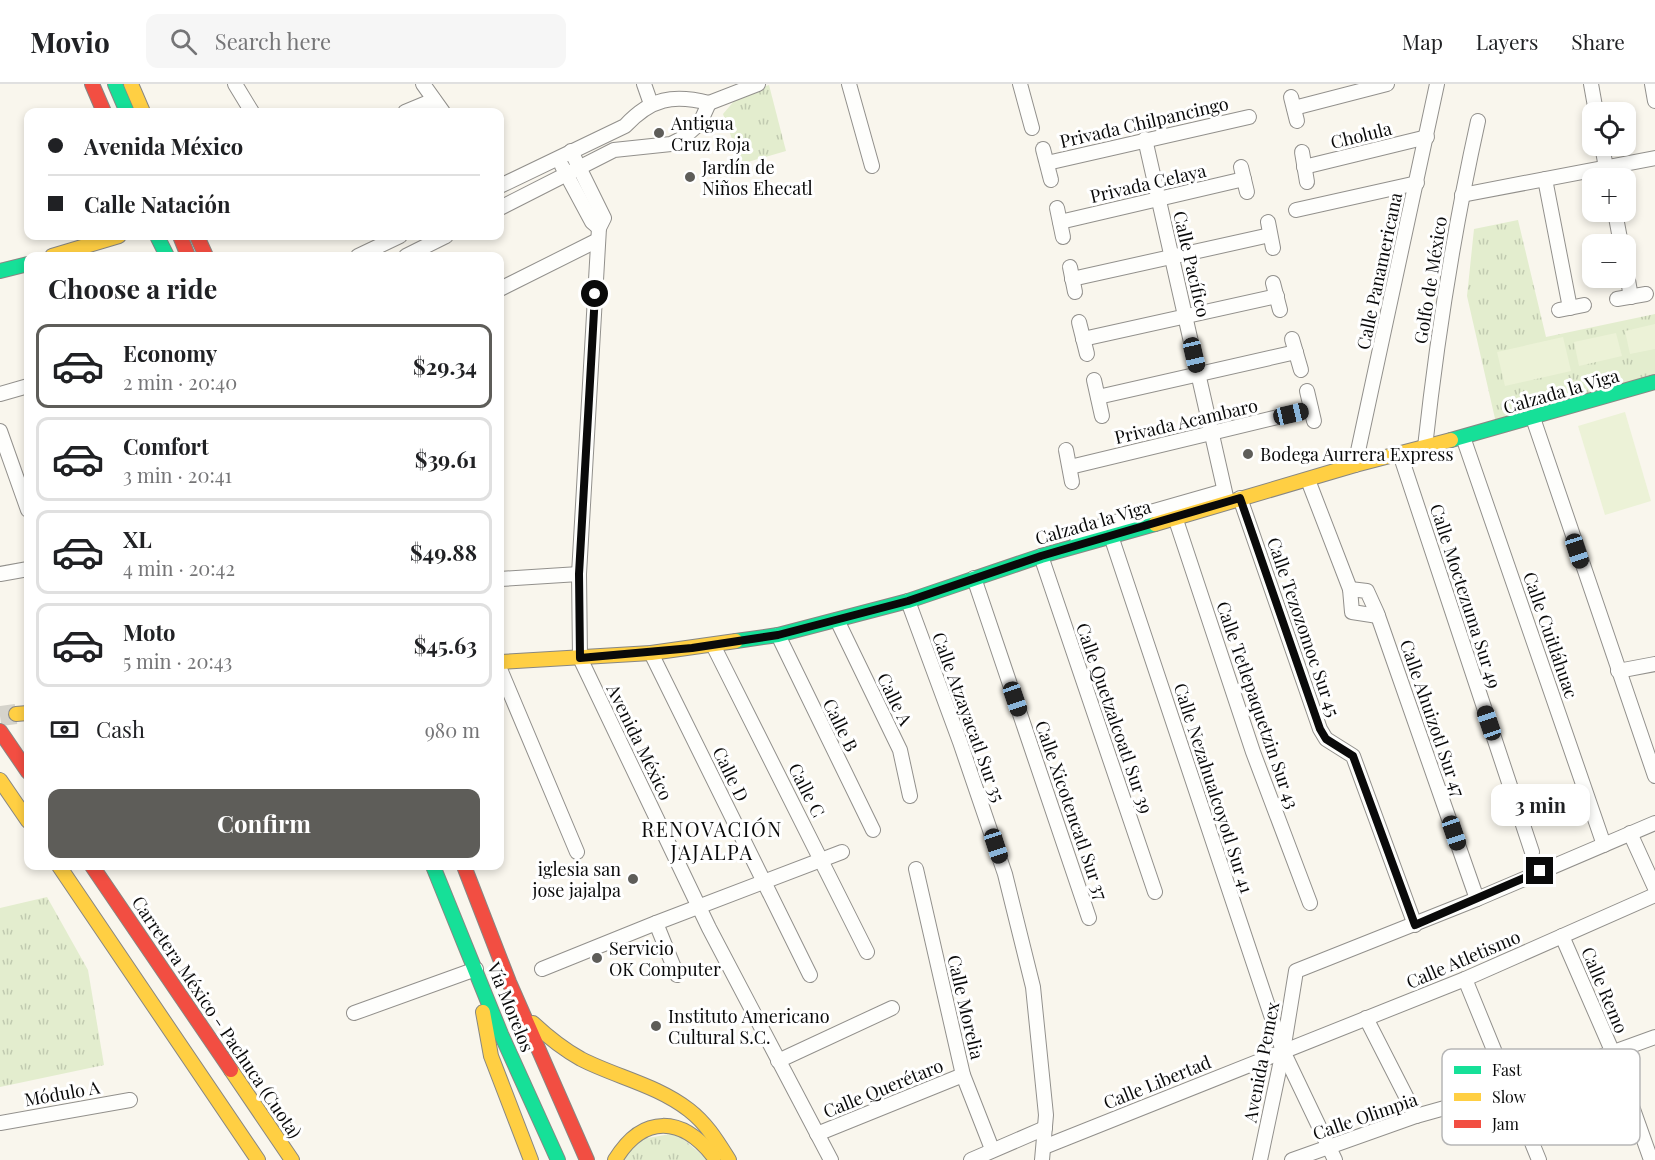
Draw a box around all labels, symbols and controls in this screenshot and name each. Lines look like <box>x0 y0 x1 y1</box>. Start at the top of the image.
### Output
search box <box>146 14 566 68</box>
text: Movio <box>30 23 110 60</box>
icon: search <box>167 25 200 58</box>
text: Search here <box>215 26 331 56</box>
text: Map <box>1402 27 1443 55</box>
text: Layers <box>1476 27 1538 55</box>
text: Share <box>1571 27 1625 55</box>
street label: Privada Chilpancingo <box>1057 91 1231 153</box>
map controls <box>1582 102 1636 288</box>
button: locate <box>1582 102 1636 156</box>
place label: Antigua Cruz Roja <box>670 111 750 156</box>
street label: Cholula <box>1328 116 1394 154</box>
marker: Antigua Cruz Roja <box>652 126 666 140</box>
text: Avenida México <box>84 131 243 161</box>
place label: Jardín de Niños Ehecatl <box>701 155 813 200</box>
street label: Privada Celaya <box>1088 158 1209 208</box>
button: + <box>1582 168 1636 222</box>
marker: Jardín de Niños Ehecatl <box>683 170 697 184</box>
text: Calle Natación <box>84 189 230 219</box>
street label: Calle Panamericana <box>1351 190 1407 352</box>
street label: Calle Pacífico <box>1168 209 1216 320</box>
street label: Golfo de México <box>1408 214 1452 346</box>
button: − <box>1582 234 1636 288</box>
text: Choose a ride <box>48 270 217 306</box>
route start <box>581 280 608 307</box>
car <box>1181 335 1207 375</box>
text: Economy <box>123 338 217 368</box>
icon: car <box>51 339 105 393</box>
text: $29.34 <box>413 351 477 381</box>
street label: Calzada la Viga <box>1500 363 1622 419</box>
text: 2 min · 20:40 <box>123 368 237 395</box>
street label: Privada Acambaro <box>1112 393 1260 449</box>
car <box>1271 401 1311 427</box>
text: Comfort <box>123 431 209 461</box>
icon: car <box>51 432 105 486</box>
place label: Bodega Aurrera Express <box>1260 442 1453 466</box>
text: $39.61 <box>415 444 477 474</box>
marker: Bodega Aurrera Express <box>1241 447 1255 461</box>
text: 3 min · 20:41 <box>123 461 232 488</box>
street label: Calzada la Viga <box>1032 494 1154 550</box>
street label: Calle Moctezuma Sur 49 <box>1425 501 1507 691</box>
text: XL <box>123 524 152 554</box>
icon: car <box>51 525 105 579</box>
car <box>1563 531 1591 571</box>
street label: Calle Tezozomoc Sur 45 <box>1262 534 1346 720</box>
text: $49.88 <box>410 537 477 567</box>
text: 4 min · 20:42 <box>123 554 235 581</box>
street label: Calle Cuitláhuac <box>1518 568 1584 702</box>
street label: Calle Tetlepaquetzin Sur 43 <box>1211 598 1305 812</box>
text: Moto <box>123 617 176 647</box>
icon: car <box>51 618 105 672</box>
street label: Calle Quetzalcoatl Sur 39 <box>1071 620 1159 816</box>
street label: Calle Atzayacatl Sur 35 <box>927 629 1011 805</box>
text: $45.63 <box>414 630 477 660</box>
street label: Calle Ahuizotl Sur 47 <box>1395 636 1471 800</box>
text: 5 min · 20:43 <box>123 647 232 674</box>
street label: Calle A <box>872 669 918 730</box>
street label: Avenida México <box>601 679 679 804</box>
car <box>1001 679 1029 719</box>
street label: Calle Nezahualcoyotl Sur 41 <box>1169 680 1259 897</box>
street label: Calle B <box>818 694 864 756</box>
car <box>1475 703 1503 743</box>
icon: cash <box>48 713 81 746</box>
text: Cash <box>96 714 145 744</box>
text: 980 m <box>425 716 480 743</box>
street label: Calle Xicotencatl Sur 37 <box>1030 717 1114 903</box>
street label: Calle D <box>707 743 755 805</box>
street label: Calle C <box>783 759 831 821</box>
callout: 3 min <box>1490 784 1590 826</box>
button: Confirm <box>48 789 480 858</box>
text: 3 min <box>1515 791 1566 818</box>
car <box>1440 813 1468 853</box>
district label: RENOVACIÓN JAJALPA <box>641 815 783 865</box>
car <box>982 826 1010 866</box>
place label: iglesia san jose jajalpa <box>532 857 621 902</box>
route end <box>1526 857 1553 884</box>
marker: iglesia san jose jajalpa <box>626 872 640 886</box>
street label: Carretera México - Pachuca (Cuota) <box>127 891 307 1143</box>
street label: Calle Atletismo <box>1402 924 1524 994</box>
place label: Servicio OK Computer <box>609 936 721 981</box>
street label: Calle Remo <box>1576 943 1634 1037</box>
marker: Servicio OK Computer <box>590 951 604 965</box>
street label: Calle Morelia <box>942 952 990 1062</box>
street label: Vía Morelos <box>482 958 540 1055</box>
street label: Avenida Pemex <box>1237 999 1285 1125</box>
place label: Instituto Americano Cultural S.C. <box>668 1004 830 1049</box>
marker: Instituto Americano Cultural S.C. <box>649 1019 663 1033</box>
street label: Calle Libertad <box>1100 1049 1215 1114</box>
legend <box>1442 1049 1640 1145</box>
street label: Calle Querétaro <box>819 1053 947 1123</box>
text: Fast <box>1492 1059 1522 1080</box>
street label: Módulo A <box>22 1074 102 1111</box>
text: Slow <box>1492 1086 1527 1107</box>
street label: Calle Olimpia <box>1309 1087 1421 1145</box>
text: Jam <box>1491 1113 1519 1134</box>

